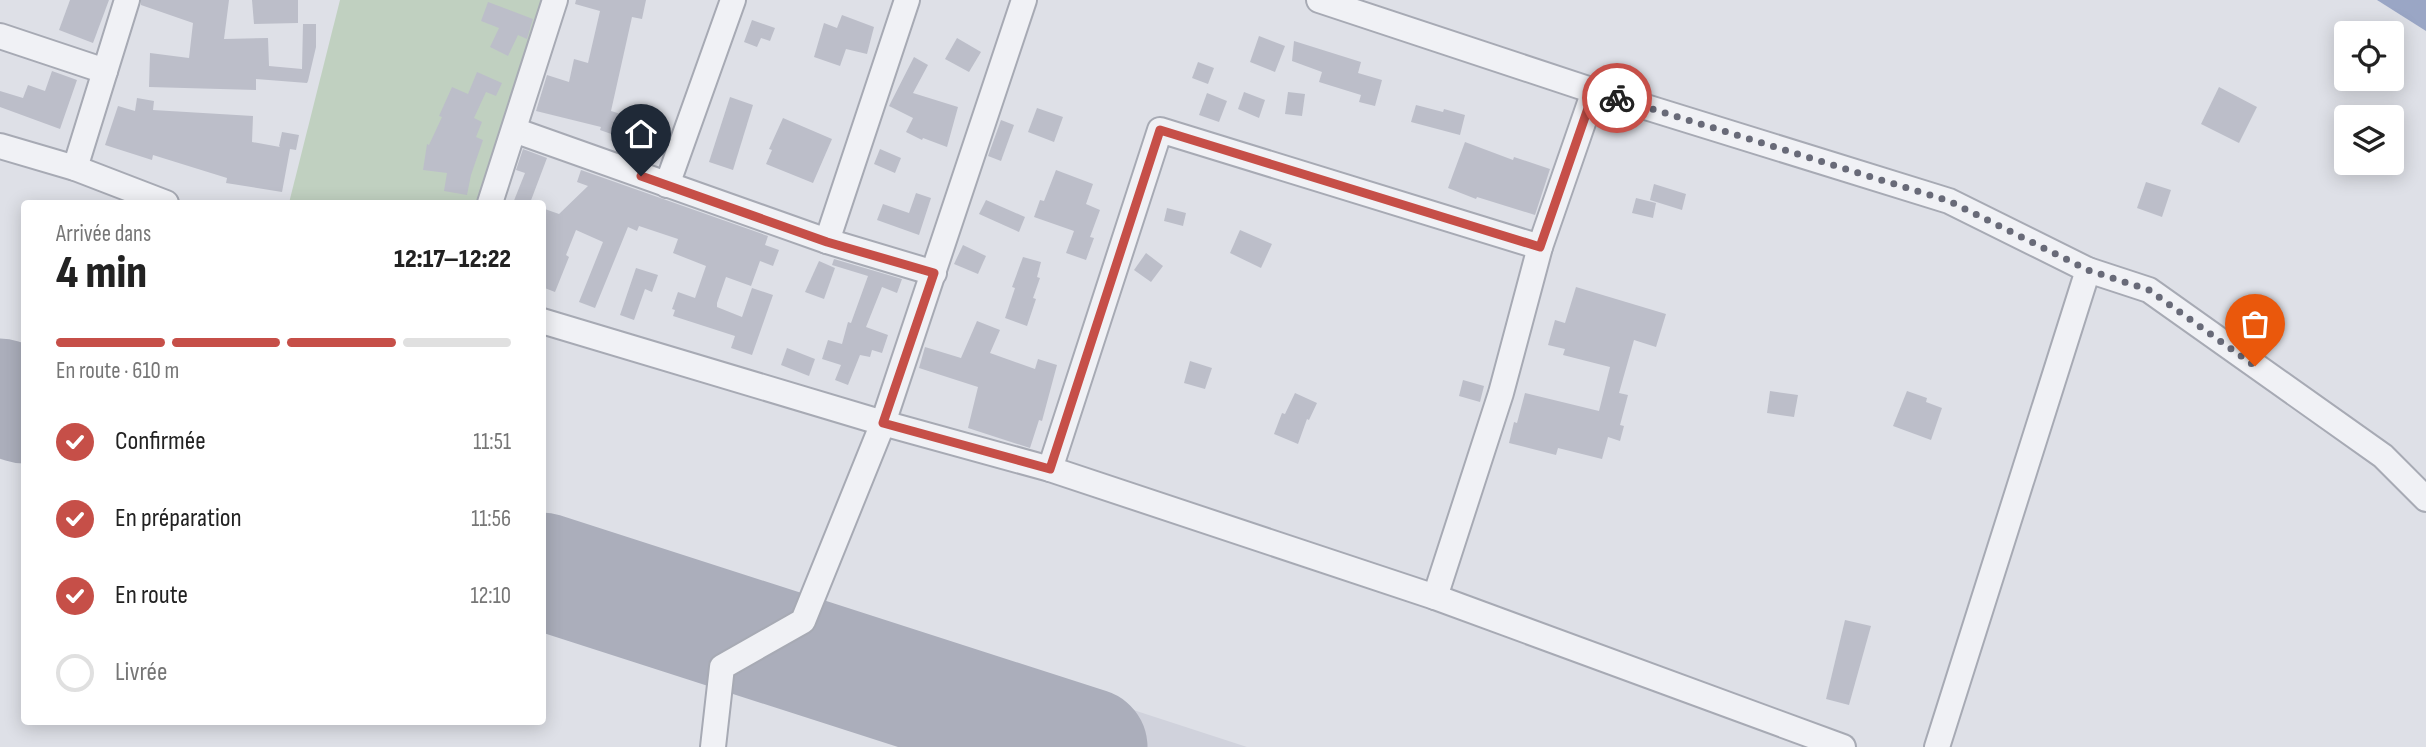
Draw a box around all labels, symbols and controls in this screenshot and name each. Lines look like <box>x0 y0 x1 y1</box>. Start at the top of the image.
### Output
map controls <box>2334 21 2404 175</box>
button: locate <box>2334 21 2404 91</box>
courier <box>1582 63 1652 133</box>
icon: bike <box>1598 79 1636 117</box>
pin <box>611 104 671 176</box>
button: layers <box>2334 105 2404 175</box>
icon: home <box>622 115 660 153</box>
text: Arrivée dans <box>56 220 151 248</box>
text: 12:17–12:22 <box>394 244 511 275</box>
text: 4 min <box>56 246 147 301</box>
pin <box>2225 294 2285 366</box>
icon: bag <box>2236 305 2274 343</box>
text: En route · 610 m <box>56 357 179 385</box>
icon: check <box>56 423 94 461</box>
text: Confirmée <box>115 426 206 457</box>
text: 11:51 <box>473 428 511 456</box>
icon: check <box>56 500 94 538</box>
text: En préparation <box>115 503 242 534</box>
text: 11:56 <box>471 505 511 533</box>
icon: check <box>56 577 94 615</box>
text: En route <box>115 580 188 611</box>
text: 12:10 <box>471 582 511 610</box>
text: Livrée <box>115 657 167 688</box>

